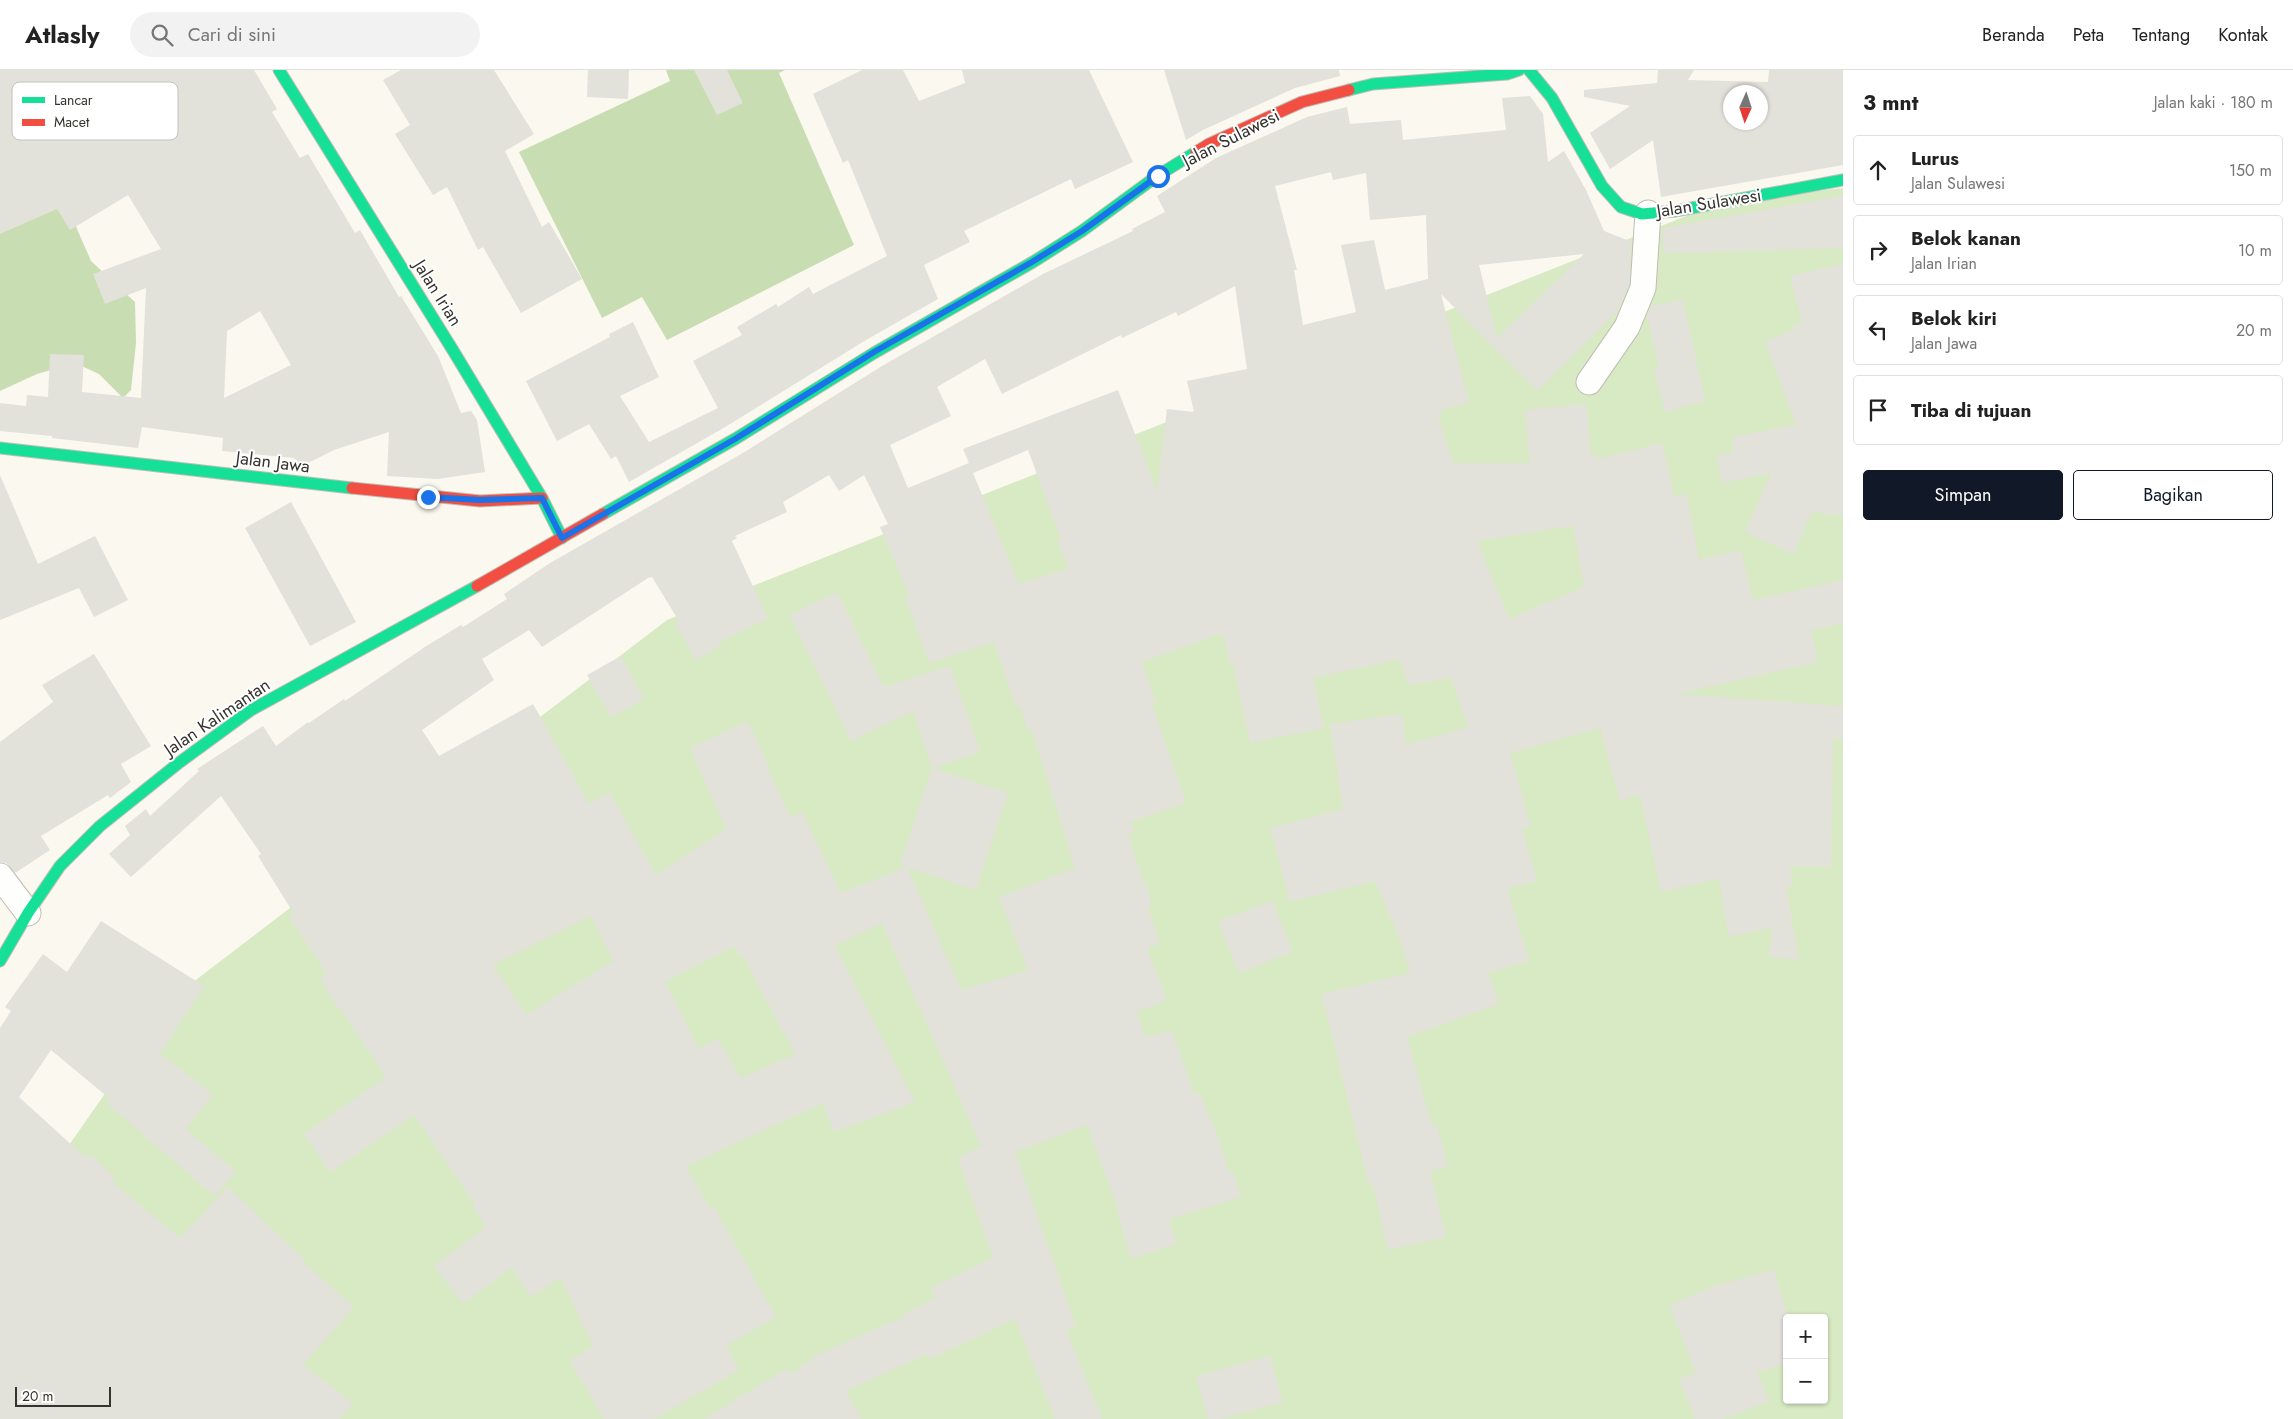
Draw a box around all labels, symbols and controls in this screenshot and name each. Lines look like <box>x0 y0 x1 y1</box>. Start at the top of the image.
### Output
search box <box>130 12 480 57</box>
text: Atlasly <box>25 17 100 52</box>
icon: search <box>148 21 176 49</box>
text: Cari di sini <box>188 21 276 48</box>
text: Beranda <box>1982 22 2045 48</box>
text: Peta <box>2073 22 2104 48</box>
text: Tentang <box>2132 22 2190 48</box>
text: Kontak <box>2218 22 2268 48</box>
legend <box>12 82 178 140</box>
north arrow <box>1723 85 1768 130</box>
text: 3 mnt <box>1863 88 1918 118</box>
text: Lancar <box>54 90 93 110</box>
text: Jalan kaki · 180 m <box>2154 91 2273 114</box>
street label: Jalan Sulawesi <box>1176 102 1284 175</box>
text: Macet <box>54 112 90 132</box>
text: Lurus <box>1911 145 1959 172</box>
icon: ahead <box>1864 156 1892 184</box>
text: 150 m <box>2229 159 2272 182</box>
route start <box>1147 165 1170 188</box>
text: Jalan Sulawesi <box>1911 172 2005 195</box>
street label: Jalan Sulawesi <box>1653 182 1763 224</box>
text: Belok kanan <box>1911 225 2021 252</box>
icon: right <box>1864 236 1892 264</box>
text: 10 m <box>2238 239 2272 262</box>
text: Jalan Irian <box>1911 252 1977 275</box>
street label: Jalan Irian <box>406 253 469 331</box>
text: Belok kiri <box>1911 305 1997 332</box>
icon: left <box>1864 316 1892 344</box>
text: 20 m <box>2236 319 2272 342</box>
text: Jalan Jawa <box>1911 332 1977 355</box>
icon: arrive <box>1864 396 1892 424</box>
text: Tiba di tujuan <box>1911 397 2031 424</box>
street label: Jalan Jawa <box>232 444 312 479</box>
button: Simpan <box>1863 470 2063 520</box>
button: Bagikan <box>2073 470 2273 520</box>
route end <box>417 486 440 509</box>
street label: Jalan Kalimantan <box>157 672 275 763</box>
map controls <box>1783 1314 1828 1404</box>
button: + <box>1783 1314 1828 1359</box>
button: − <box>1783 1359 1828 1404</box>
scale bar <box>15 1384 111 1407</box>
text: 20 m <box>22 1386 54 1406</box>

